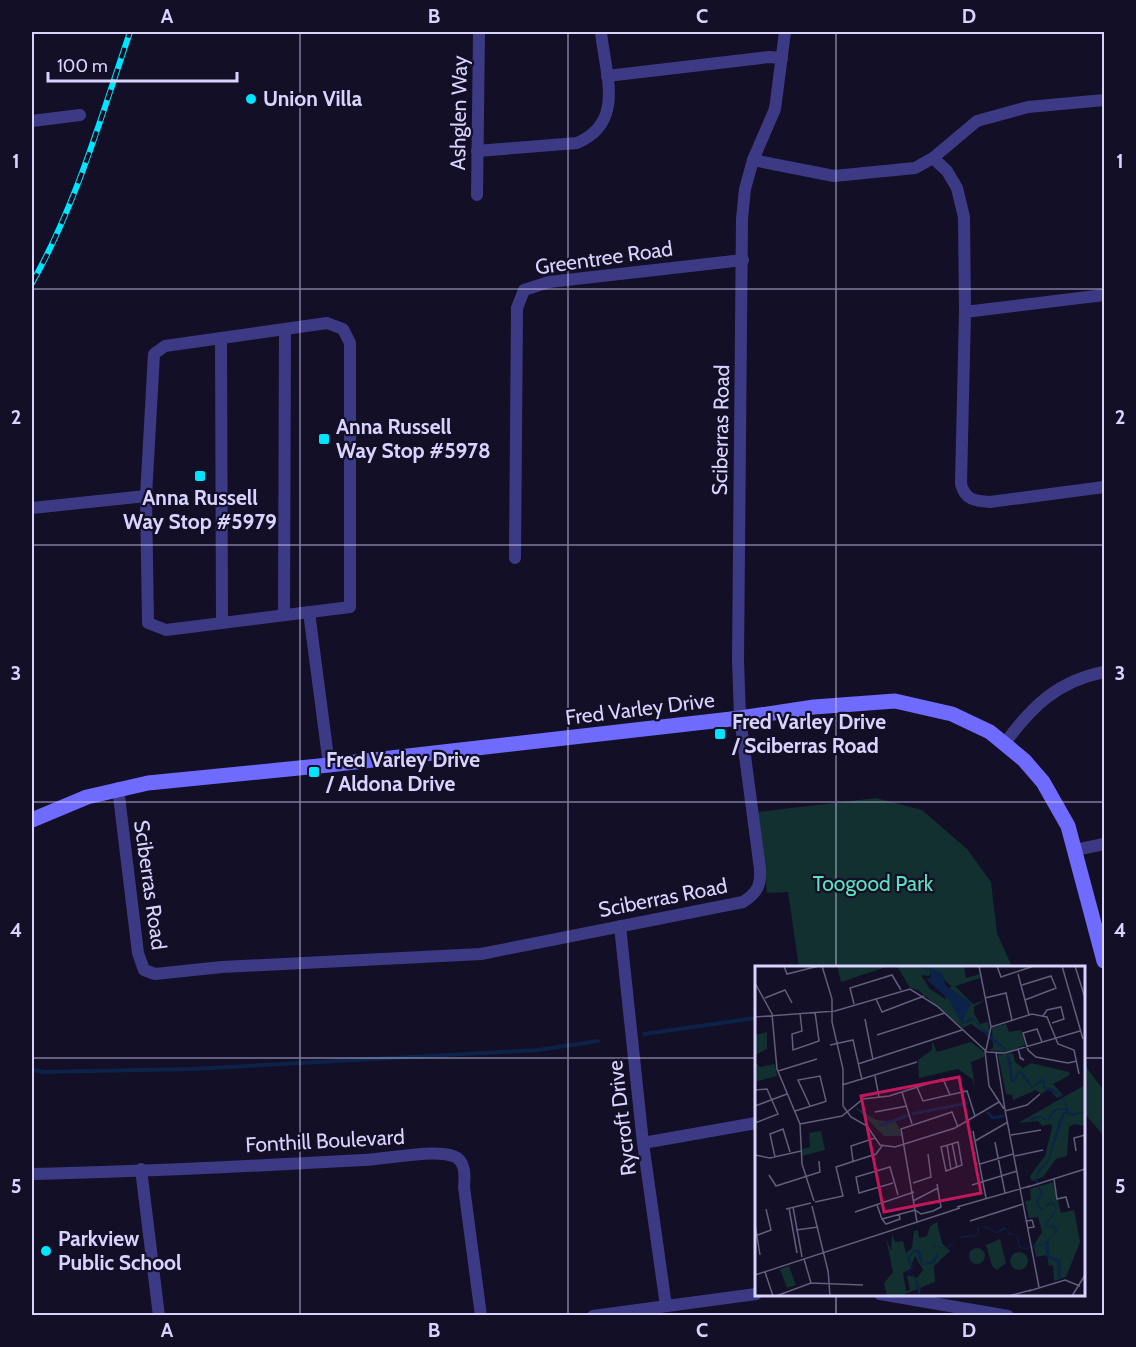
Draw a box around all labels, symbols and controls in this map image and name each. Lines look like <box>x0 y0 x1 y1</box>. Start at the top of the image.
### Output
text: A <box>161 4 174 28</box>
text: B <box>428 4 440 28</box>
text: C <box>696 4 708 28</box>
text: D <box>962 4 976 28</box>
scale bar <box>48 45 237 83</box>
text: 100 m <box>57 55 108 77</box>
street label: Ashglen Way <box>445 55 472 171</box>
place label: Union Villa <box>263 86 363 111</box>
marker: Union Villa <box>244 92 258 106</box>
text: 1 <box>12 149 20 173</box>
text: 1 <box>1116 149 1124 173</box>
street label: Greentree Road <box>534 235 674 280</box>
street label: Sciberras Road <box>707 364 734 496</box>
text: 2 <box>11 405 21 429</box>
text: 2 <box>1115 405 1125 429</box>
place label: Anna Russell Way Stop #5978 <box>336 414 491 463</box>
marker: Anna Russell Way Stop #5978 <box>317 432 331 446</box>
marker: Anna Russell Way Stop #5979 <box>193 469 207 483</box>
place label: Anna Russell Way Stop #5979 <box>123 485 277 534</box>
text: 3 <box>11 661 21 685</box>
text: 3 <box>1115 661 1125 685</box>
street label: Fred Varley Drive <box>564 687 716 730</box>
place label: Fred Varley Drive / Sciberras Road <box>731 709 886 758</box>
marker: Fred Varley Drive / Sciberras Road <box>713 727 727 741</box>
place label: Fred Varley Drive / Aldona Drive <box>325 747 480 796</box>
marker: Fred Varley Drive / Aldona Drive <box>307 765 321 779</box>
street label: Sciberras Road <box>129 818 172 951</box>
park label: Toogood Park <box>813 871 934 896</box>
street label: Sciberras Road <box>596 873 730 922</box>
text: 4 <box>10 918 22 942</box>
text: 4 <box>1114 918 1126 942</box>
inset map <box>755 966 1085 1296</box>
street label: Rycroft Drive <box>602 1059 641 1177</box>
street label: Fonthill Boulevard <box>245 1124 405 1157</box>
text: 5 <box>11 1174 21 1198</box>
text: 5 <box>1115 1174 1125 1198</box>
place label: Parkview Public School <box>58 1226 182 1275</box>
marker: Parkview Public School <box>39 1244 53 1258</box>
text: A <box>161 1318 174 1342</box>
text: B <box>428 1318 440 1342</box>
text: C <box>696 1318 708 1342</box>
text: D <box>962 1318 976 1342</box>

